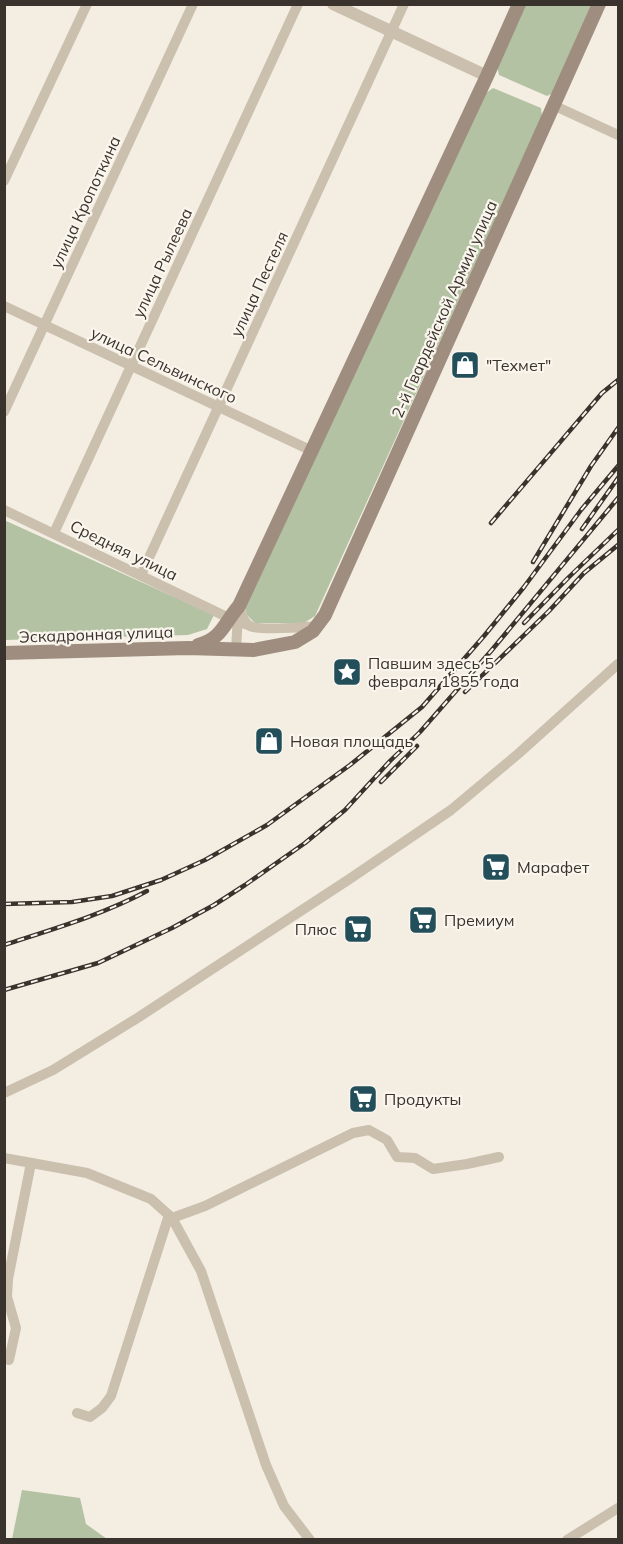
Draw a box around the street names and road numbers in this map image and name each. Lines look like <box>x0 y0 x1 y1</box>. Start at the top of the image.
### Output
street label: улица Кропоткина <box>46 133 124 271</box>
street label: 2-й Гвардейской Армии улица <box>387 197 501 421</box>
street label: улица Рылеева <box>128 205 196 321</box>
street label: улица Пестеля <box>226 228 292 340</box>
street label: улица Сельвинского <box>88 322 240 408</box>
street label: Средняя улица <box>67 515 181 585</box>
street label: Эскадронная улица <box>18 621 174 647</box>

